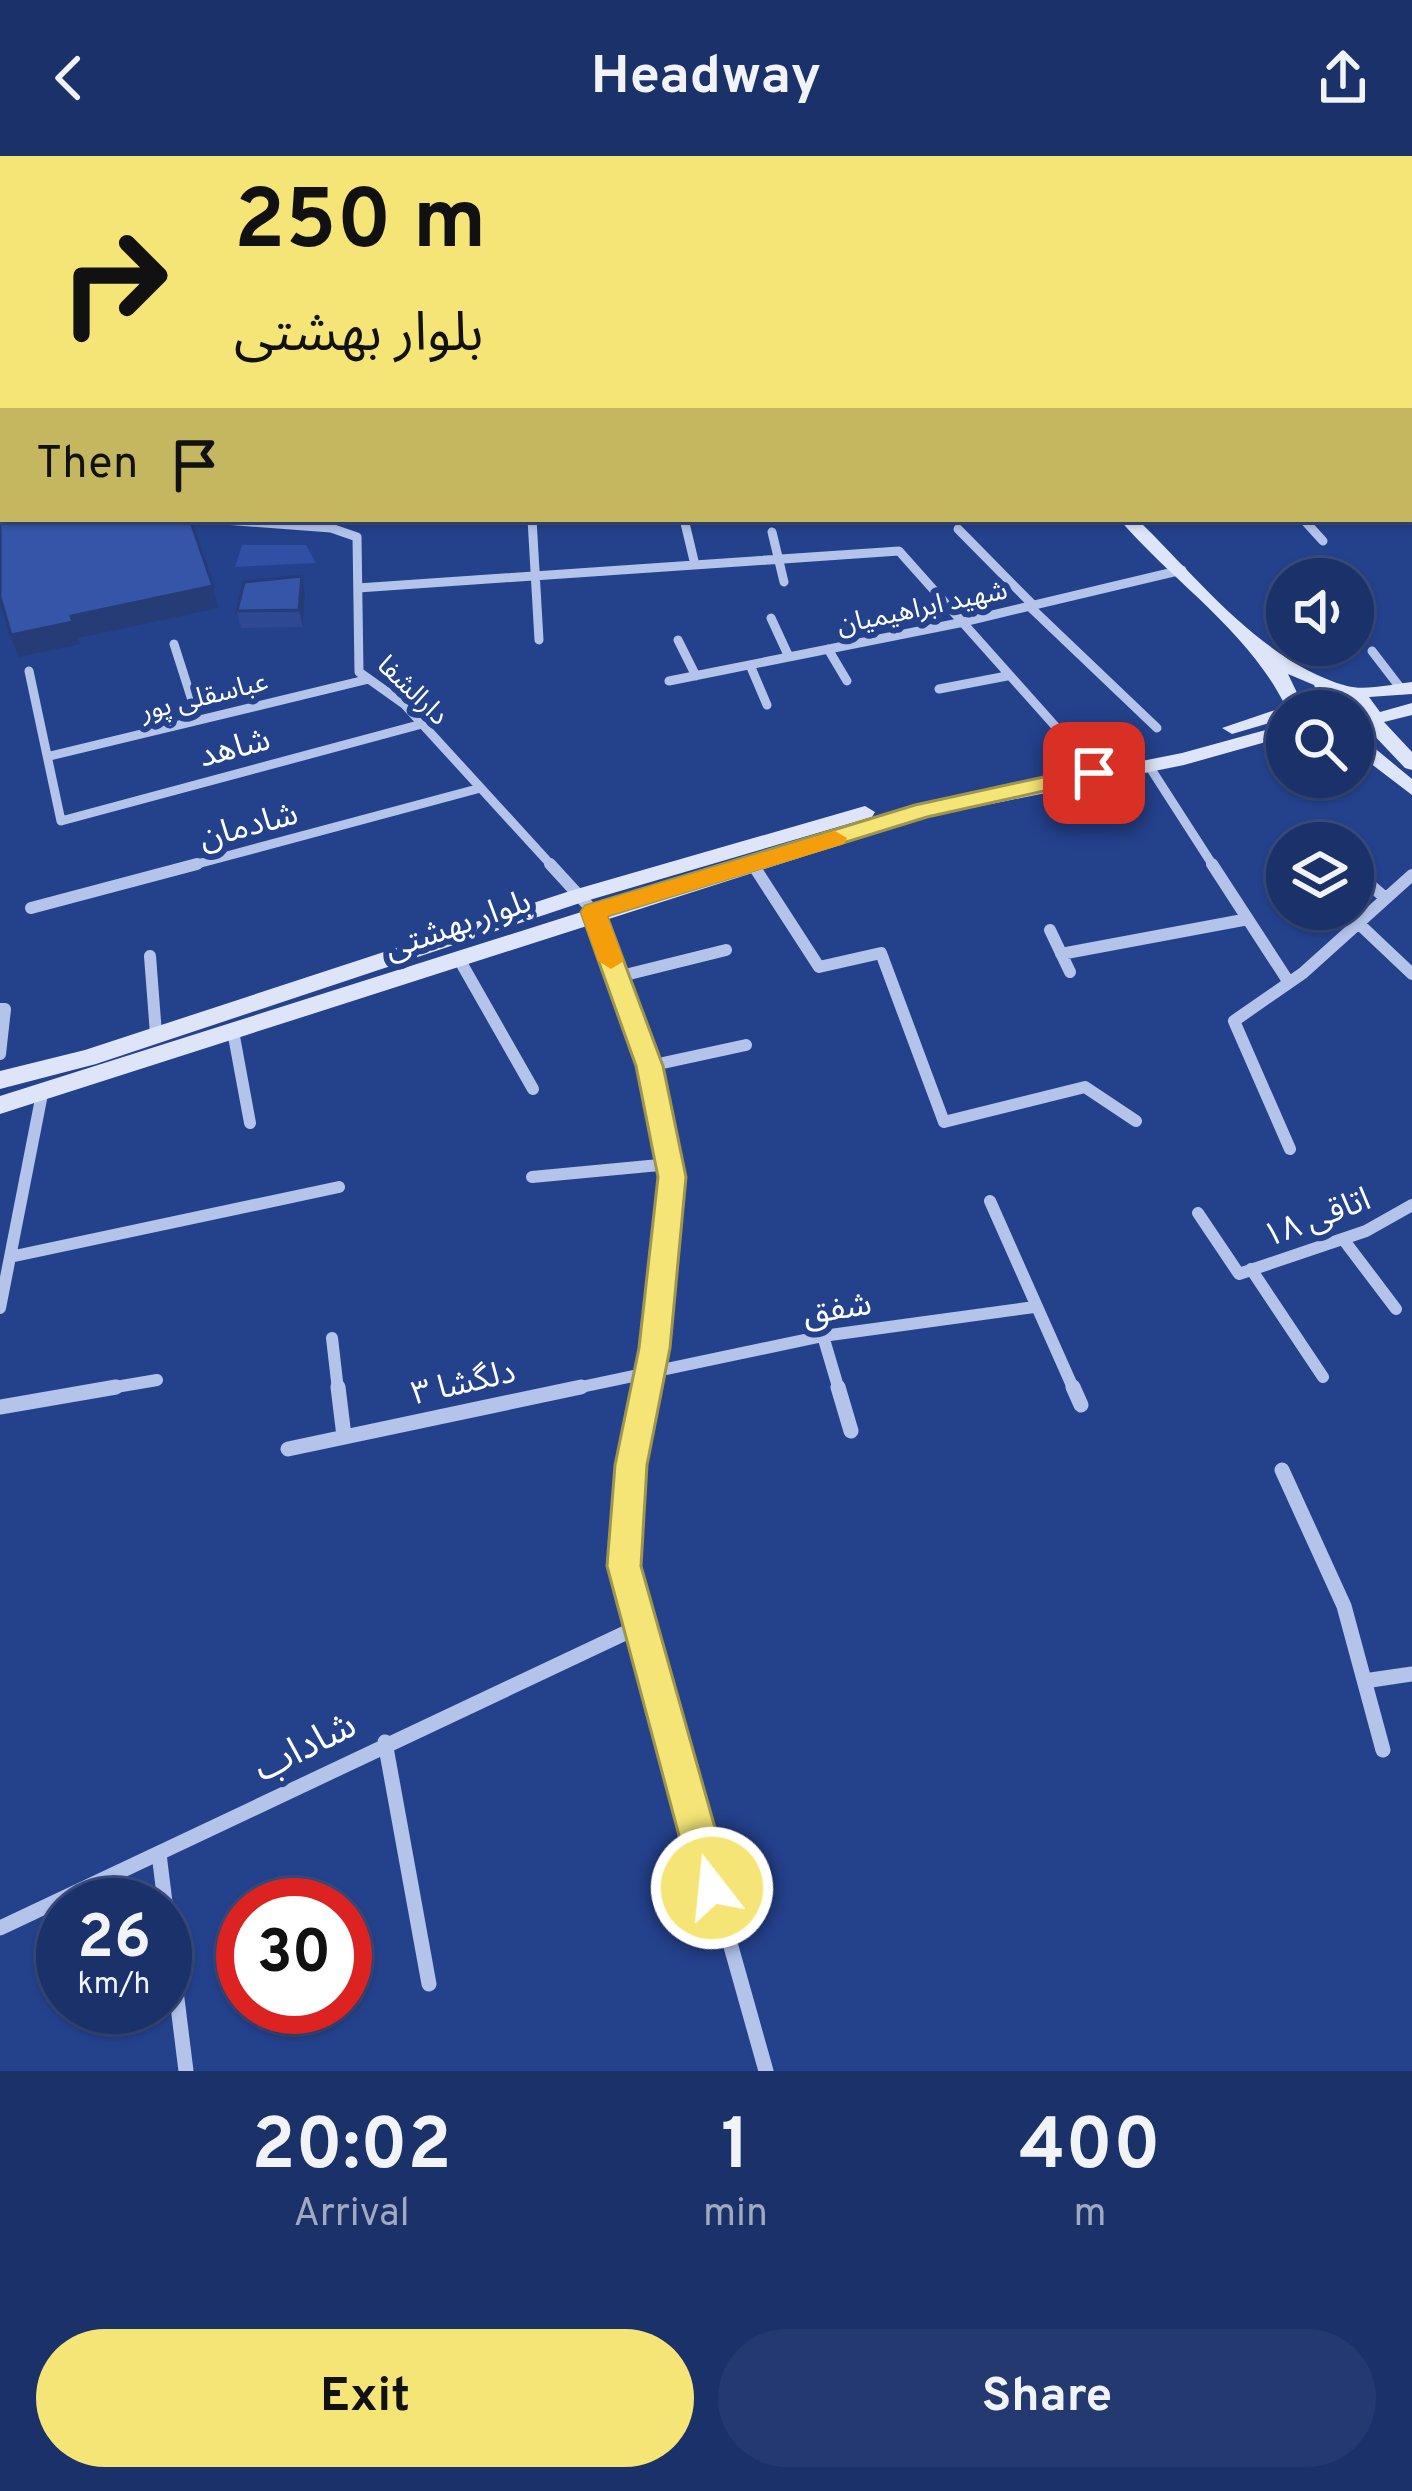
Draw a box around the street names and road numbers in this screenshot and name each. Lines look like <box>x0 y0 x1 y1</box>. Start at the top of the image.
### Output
street label: شهید ابراهیمیان <box>834 574 1011 644</box>
street label: دارالشفا <box>369 649 454 734</box>
street label: عباسقلی پور <box>136 666 272 730</box>
street label: شاهد <box>195 720 275 779</box>
street label: شادمان <box>195 795 303 861</box>
street label: بلوار بهشتی <box>379 882 537 971</box>
street label: اتاقی ۱۸ <box>1258 1180 1377 1259</box>
street label: شفق <box>800 1285 875 1337</box>
street label: دلگشا ۳ <box>408 1353 520 1417</box>
street label: شاداب <box>247 1703 366 1795</box>

